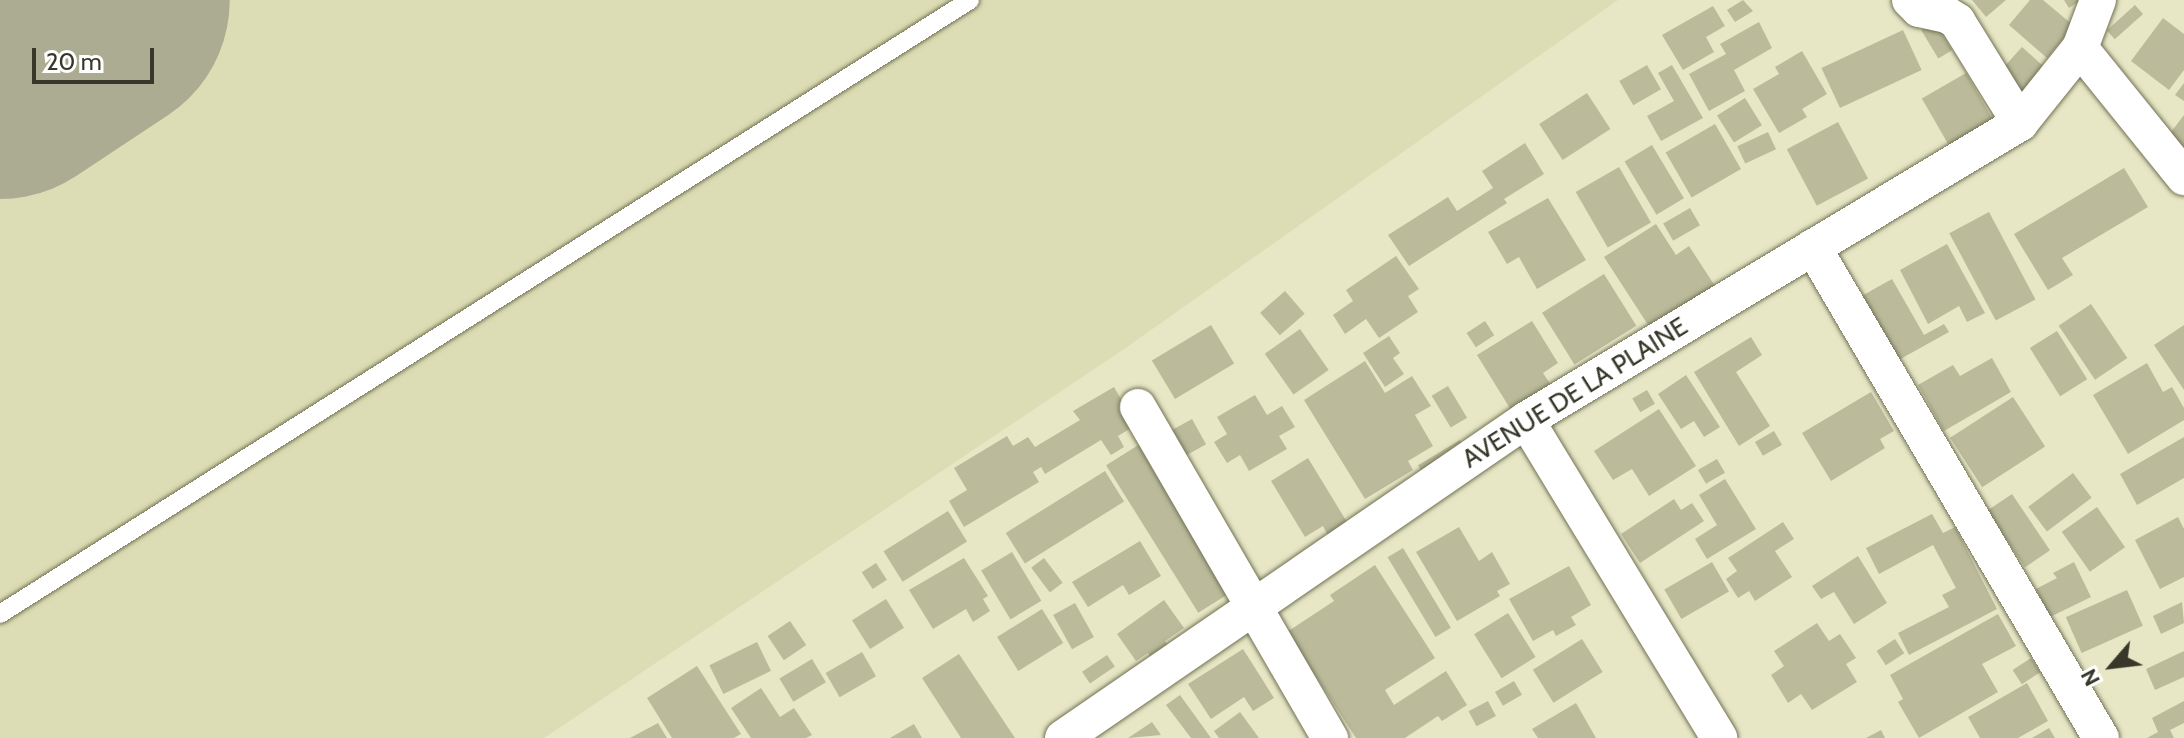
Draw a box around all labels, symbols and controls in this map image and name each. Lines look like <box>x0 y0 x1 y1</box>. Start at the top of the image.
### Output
scale bar <box>36 32 158 82</box>
text: 20 m <box>46 47 102 76</box>
street label: AVENUE DE LA PLAINE <box>1457 311 1693 475</box>
north arrow <box>2072 626 2152 706</box>
text: N <box>2075 664 2106 691</box>

